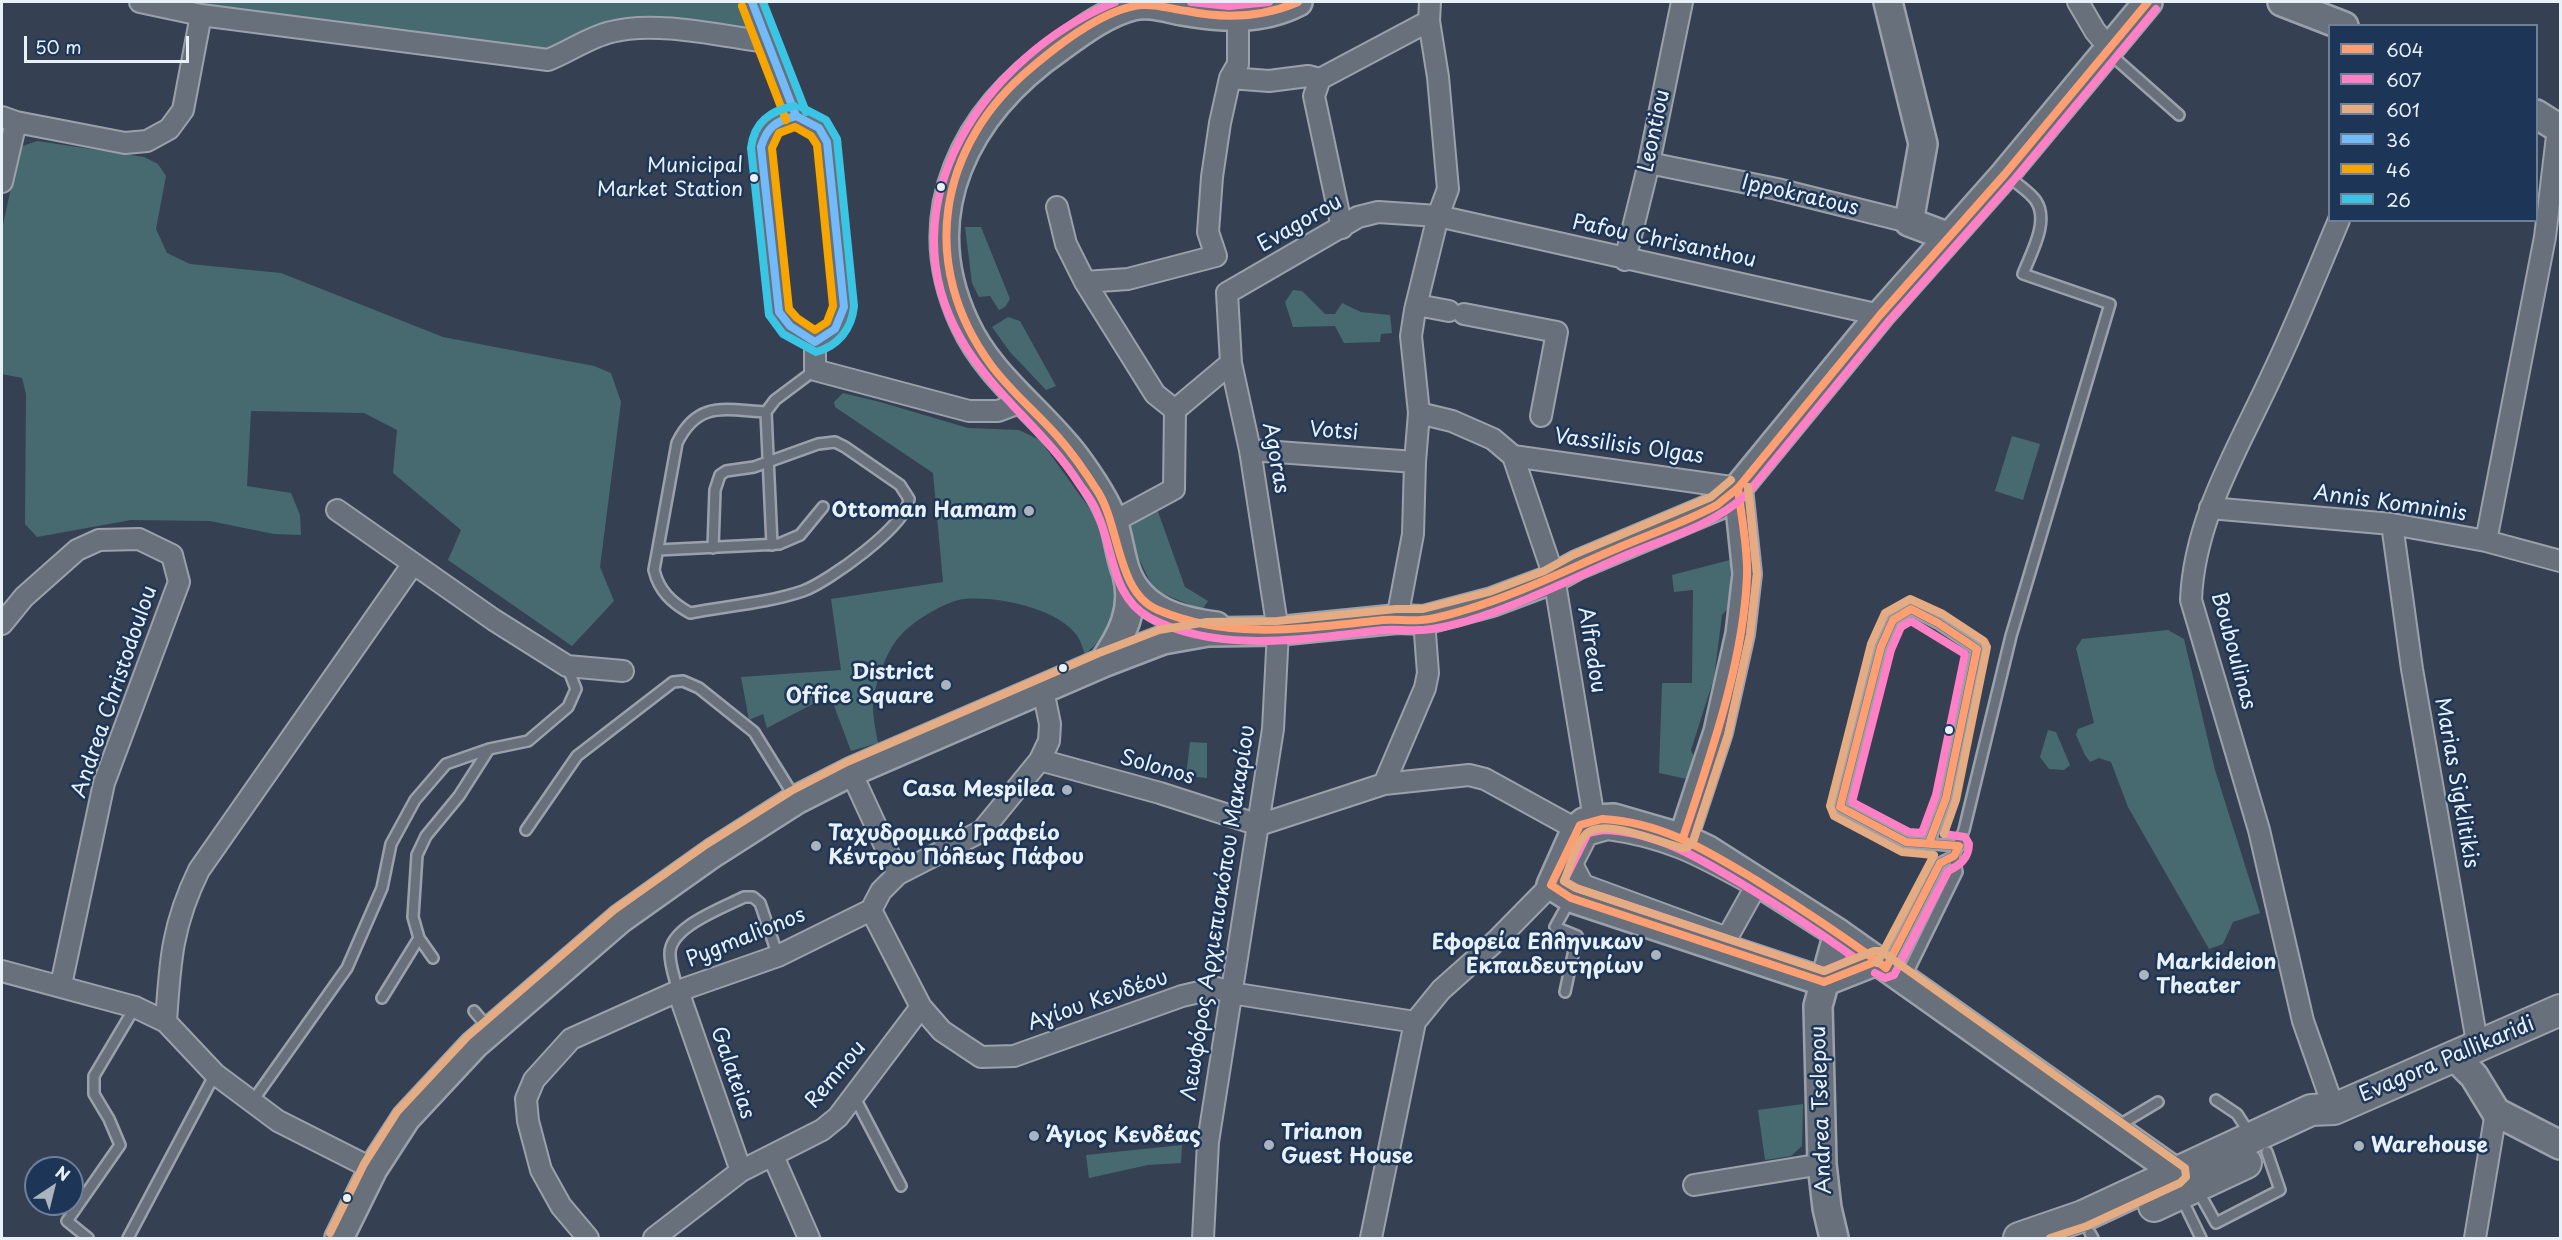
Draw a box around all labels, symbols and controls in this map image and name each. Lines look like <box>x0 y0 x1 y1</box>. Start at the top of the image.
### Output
scale bar <box>27 24 192 62</box>
legend <box>2328 24 2538 222</box>
text: 50 m <box>35 33 82 60</box>
text: 604 <box>2386 36 2424 63</box>
text: 607 <box>2386 66 2422 93</box>
street label: Leontiou <box>1634 87 1676 175</box>
text: 601 <box>2386 96 2420 123</box>
text: 36 <box>2386 126 2411 153</box>
place label: Municipal Market Station <box>597 154 743 201</box>
text: 46 <box>2386 156 2411 183</box>
street label: Ippokratous <box>1739 170 1861 222</box>
marker: Municipal Market Station <box>748 172 760 184</box>
unlabelled marker <box>935 181 947 193</box>
text: 26 <box>2386 186 2411 213</box>
street label: Evagorou <box>1253 190 1347 258</box>
street label: Pafou Chrisanthou <box>1570 210 1758 274</box>
street label: Votsi <box>1309 418 1359 446</box>
street label: Agoras <box>1256 420 1294 496</box>
street label: Vassilisis Olgas <box>1553 424 1705 470</box>
street label: Annis Komninis <box>2312 481 2468 527</box>
place label: Ottoman Hamam <box>832 498 1017 524</box>
marker: Ottoman Hamam <box>1022 504 1036 518</box>
street label: Andrea Christodoulou <box>67 583 163 801</box>
street label: Bouboulinas <box>2205 589 2261 713</box>
street label: Alfredou <box>1572 605 1610 695</box>
place label: District Office Square <box>786 660 934 710</box>
unlabelled marker <box>1057 662 1069 674</box>
marker: District Office Square <box>939 678 953 692</box>
street label: Marias Sigklitikis <box>2429 696 2483 870</box>
street label: Λεωφόρος Αρχιεπισκόπου Μακαρίου <box>1177 723 1261 1103</box>
unlabelled marker <box>1943 724 1955 736</box>
street label: Solonos <box>1117 745 1197 791</box>
place label: Casa Mespilea <box>902 777 1055 803</box>
marker: Casa Mespilea <box>1060 783 1074 797</box>
place label: Ταχυδρομικό Γραφείο Κέντρου Πόλεως Πάφου <box>828 821 1084 871</box>
marker: Ταχυδρομικό Γραφείο Κέντρου Πόλεως Πάφου <box>809 839 823 853</box>
street label: Pygmalionos <box>683 903 809 973</box>
place label: Εφορεία Ελληνικων Εκπαιδευτηρίων <box>1432 930 1644 980</box>
marker: Εφορεία Ελληνικων Εκπαιδευτηρίων <box>1649 948 1663 962</box>
place label: Markideion Theater <box>2156 950 2276 1000</box>
street label: Αγίου Κενδέου <box>1025 965 1171 1037</box>
marker: Markideion Theater <box>2137 968 2151 982</box>
street label: Evagora Pallikaridi <box>2356 1012 2538 1108</box>
street label: Galateias <box>704 1023 760 1123</box>
street label: Andrea Tselepou <box>1806 1025 1838 1195</box>
street label: Remnou <box>800 1036 872 1114</box>
place label: Trianon Guest House <box>1281 1120 1413 1170</box>
place label: Άγιος Κενδέας <box>1046 1123 1201 1149</box>
marker: Άγιος Κενδέας <box>1027 1129 1041 1143</box>
place label: Warehouse <box>2371 1133 2488 1159</box>
marker: Trianon Guest House <box>1262 1138 1276 1152</box>
marker: Warehouse <box>2352 1139 2366 1153</box>
north arrow <box>24 1156 84 1216</box>
text: N <box>51 1159 75 1186</box>
unlabelled marker <box>341 1192 353 1204</box>

